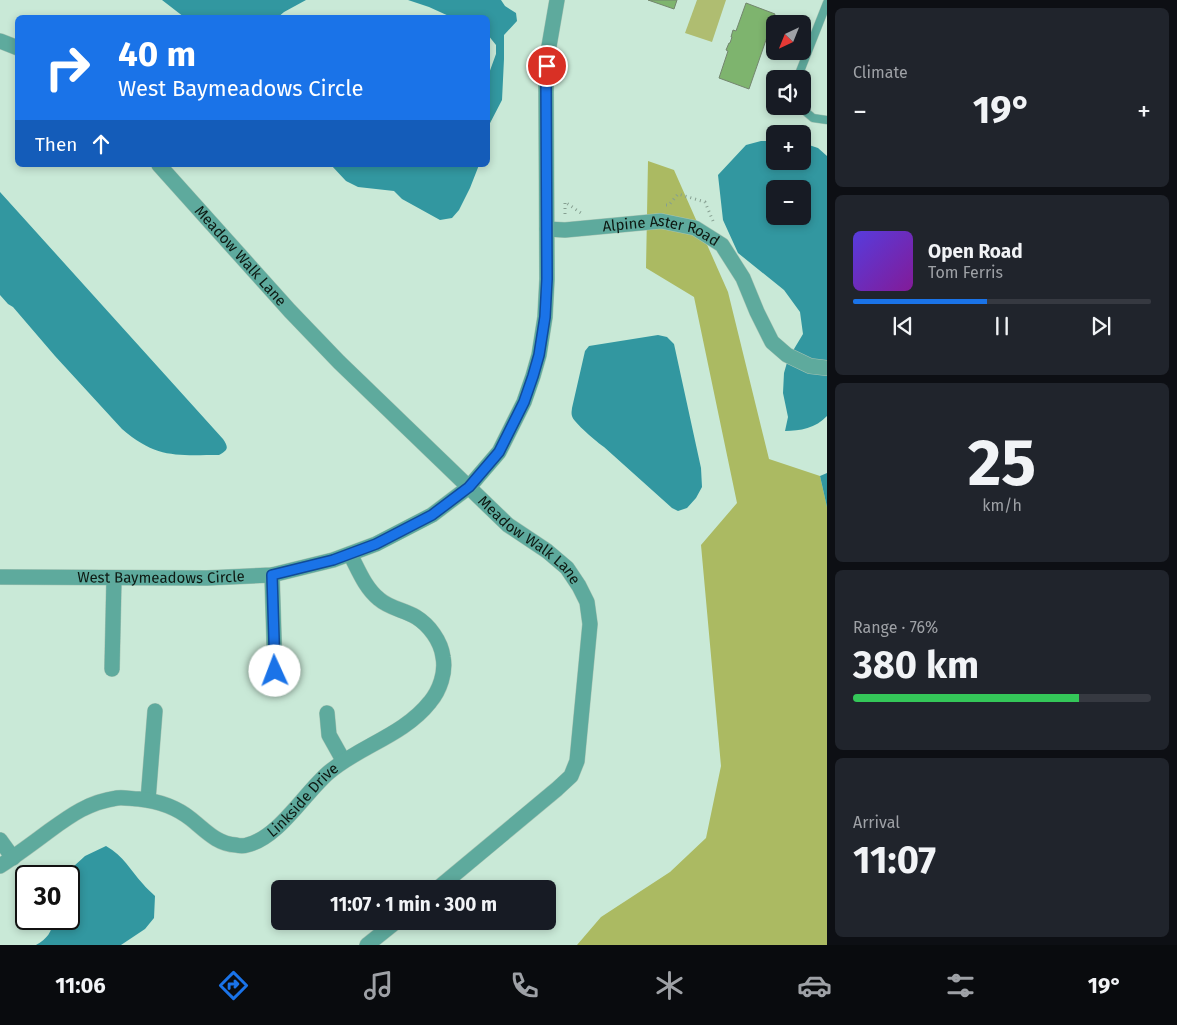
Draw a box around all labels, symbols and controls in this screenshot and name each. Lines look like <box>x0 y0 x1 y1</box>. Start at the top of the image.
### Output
north arrow <box>766 15 811 60</box>
map controls <box>766 15 811 225</box>
text: 40 m <box>118 33 196 75</box>
icon: right <box>35 35 100 100</box>
pin <box>526 45 568 87</box>
icon: arrive <box>533 52 561 80</box>
text: Climate <box>853 63 908 82</box>
button: sound <box>766 70 811 115</box>
text: West Baymeadows Circle <box>118 75 364 102</box>
text: 19° <box>973 87 1031 133</box>
text: − <box>853 95 867 128</box>
text: + <box>1137 95 1151 128</box>
button: + <box>766 125 811 170</box>
icon: ahead <box>87 130 115 158</box>
text: Then <box>35 133 77 156</box>
button: − <box>766 180 811 225</box>
street label: Meadow Walk Lane <box>191 202 290 310</box>
street label: Alpine Aster Road <box>602 212 723 250</box>
text: Open Road <box>928 240 1023 263</box>
text: Tom Ferris <box>928 263 1003 282</box>
icon: previous <box>889 312 917 340</box>
icon: pause <box>988 312 1016 340</box>
icon: next <box>1087 312 1115 340</box>
text: 25 <box>968 424 1036 502</box>
street label: Meadow Walk Lane <box>474 492 584 588</box>
text: km/h <box>982 496 1022 515</box>
street label: West Baymeadows Circle <box>77 567 245 587</box>
text: Range · 76% <box>853 618 938 637</box>
text: 380 km <box>853 642 979 688</box>
position arrow <box>248 644 300 696</box>
street label: Linkside Drive <box>263 759 342 841</box>
text: Arrival <box>853 813 900 832</box>
text: 11:07 <box>853 837 936 883</box>
speed limit sign: 30 <box>15 865 80 930</box>
text: 11:07 · 1 min · 300 m <box>330 893 497 916</box>
icon: directions <box>216 968 251 1003</box>
icon: music <box>361 968 396 1003</box>
icon: phone <box>507 968 542 1003</box>
icon: climate <box>652 968 687 1003</box>
icon: car <box>797 968 832 1003</box>
icon: filters <box>943 968 978 1003</box>
text: 11:06 <box>55 972 106 999</box>
text: 19° <box>1088 972 1122 999</box>

